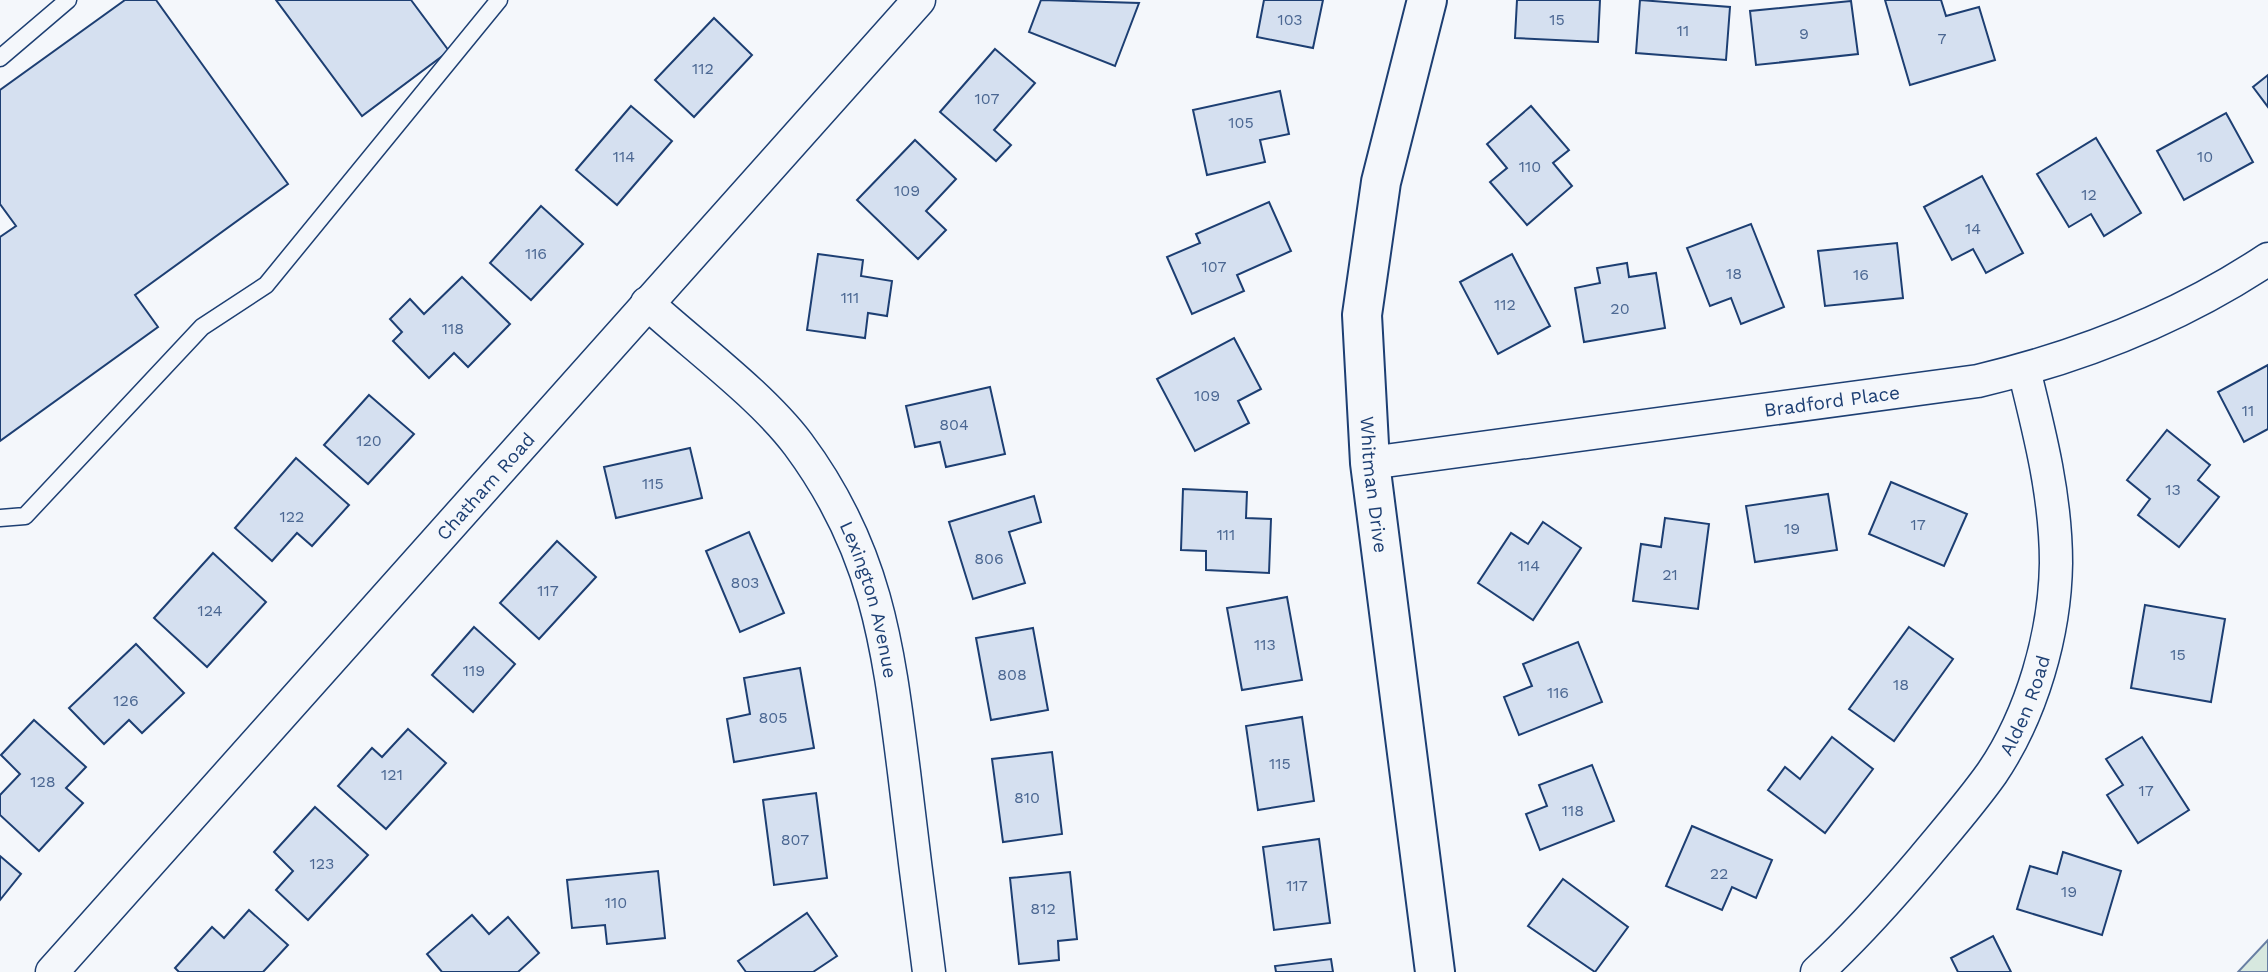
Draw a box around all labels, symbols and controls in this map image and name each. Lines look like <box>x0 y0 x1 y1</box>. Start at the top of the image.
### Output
house number: 103 <box>1277 10 1303 29</box>
house number: 15 <box>1549 10 1565 29</box>
house number: 11 <box>1677 21 1689 40</box>
house number: 9 <box>1799 24 1809 43</box>
house number: 7 <box>1938 29 1947 48</box>
house number: 112 <box>692 59 714 78</box>
house number: 107 <box>975 89 999 108</box>
house number: 105 <box>1228 113 1254 132</box>
house number: 114 <box>613 147 635 166</box>
house number: 10 <box>2197 147 2213 166</box>
house number: 110 <box>1519 157 1541 176</box>
house number: 109 <box>894 181 920 200</box>
house number: 12 <box>2081 185 2097 204</box>
house number: 14 <box>1965 219 1981 238</box>
house number: 116 <box>525 244 547 263</box>
house number: 107 <box>1202 257 1226 276</box>
house number: 18 <box>1726 264 1742 283</box>
house number: 16 <box>1853 265 1869 284</box>
house number: 111 <box>841 288 859 307</box>
house number: 112 <box>1494 295 1516 314</box>
house number: 20 <box>1610 299 1630 318</box>
house number: 118 <box>442 319 464 338</box>
street label: Bradford Place <box>1762 380 1901 421</box>
house number: 109 <box>1194 386 1220 405</box>
house number: 11 <box>2242 401 2254 420</box>
house number: 804 <box>939 415 969 434</box>
street label: Whitman Drive <box>1356 415 1393 554</box>
street label: Chatham Road <box>431 428 539 545</box>
house number: 120 <box>356 431 382 450</box>
house number: 115 <box>642 474 664 493</box>
house number: 13 <box>2165 480 2181 499</box>
house number: 122 <box>280 507 304 526</box>
house number: 17 <box>1910 515 1926 534</box>
street label: Lexington Avenue <box>835 517 902 680</box>
house number: 19 <box>1784 519 1800 538</box>
house number: 111 <box>1217 525 1235 544</box>
house number: 806 <box>974 549 1004 568</box>
house number: 114 <box>1518 556 1540 575</box>
house number: 21 <box>1662 565 1678 584</box>
house number: 803 <box>731 573 759 592</box>
house number: 117 <box>537 581 559 600</box>
house number: 124 <box>198 601 223 620</box>
house number: 113 <box>1254 635 1276 654</box>
house number: 15 <box>2170 645 2186 664</box>
street label: Alden Road <box>1994 653 2054 759</box>
house number: 119 <box>463 661 485 680</box>
house number: 808 <box>997 665 1027 684</box>
house number: 18 <box>1893 675 1909 694</box>
house number: 116 <box>1547 683 1569 702</box>
house number: 126 <box>113 691 139 710</box>
house number: 805 <box>758 708 788 727</box>
house number: 115 <box>1269 754 1291 773</box>
house number: 121 <box>381 765 403 784</box>
house number: 128 <box>30 772 56 791</box>
house number: 17 <box>2138 781 2154 800</box>
house number: 810 <box>1014 788 1040 807</box>
house number: 118 <box>1562 801 1584 820</box>
house number: 807 <box>781 830 809 849</box>
house number: 123 <box>310 854 334 873</box>
house number: 22 <box>1710 864 1728 883</box>
house number: 117 <box>1286 876 1308 895</box>
house number: 19 <box>2061 882 2077 901</box>
house number: 110 <box>605 893 627 912</box>
house number: 812 <box>1030 899 1056 918</box>

